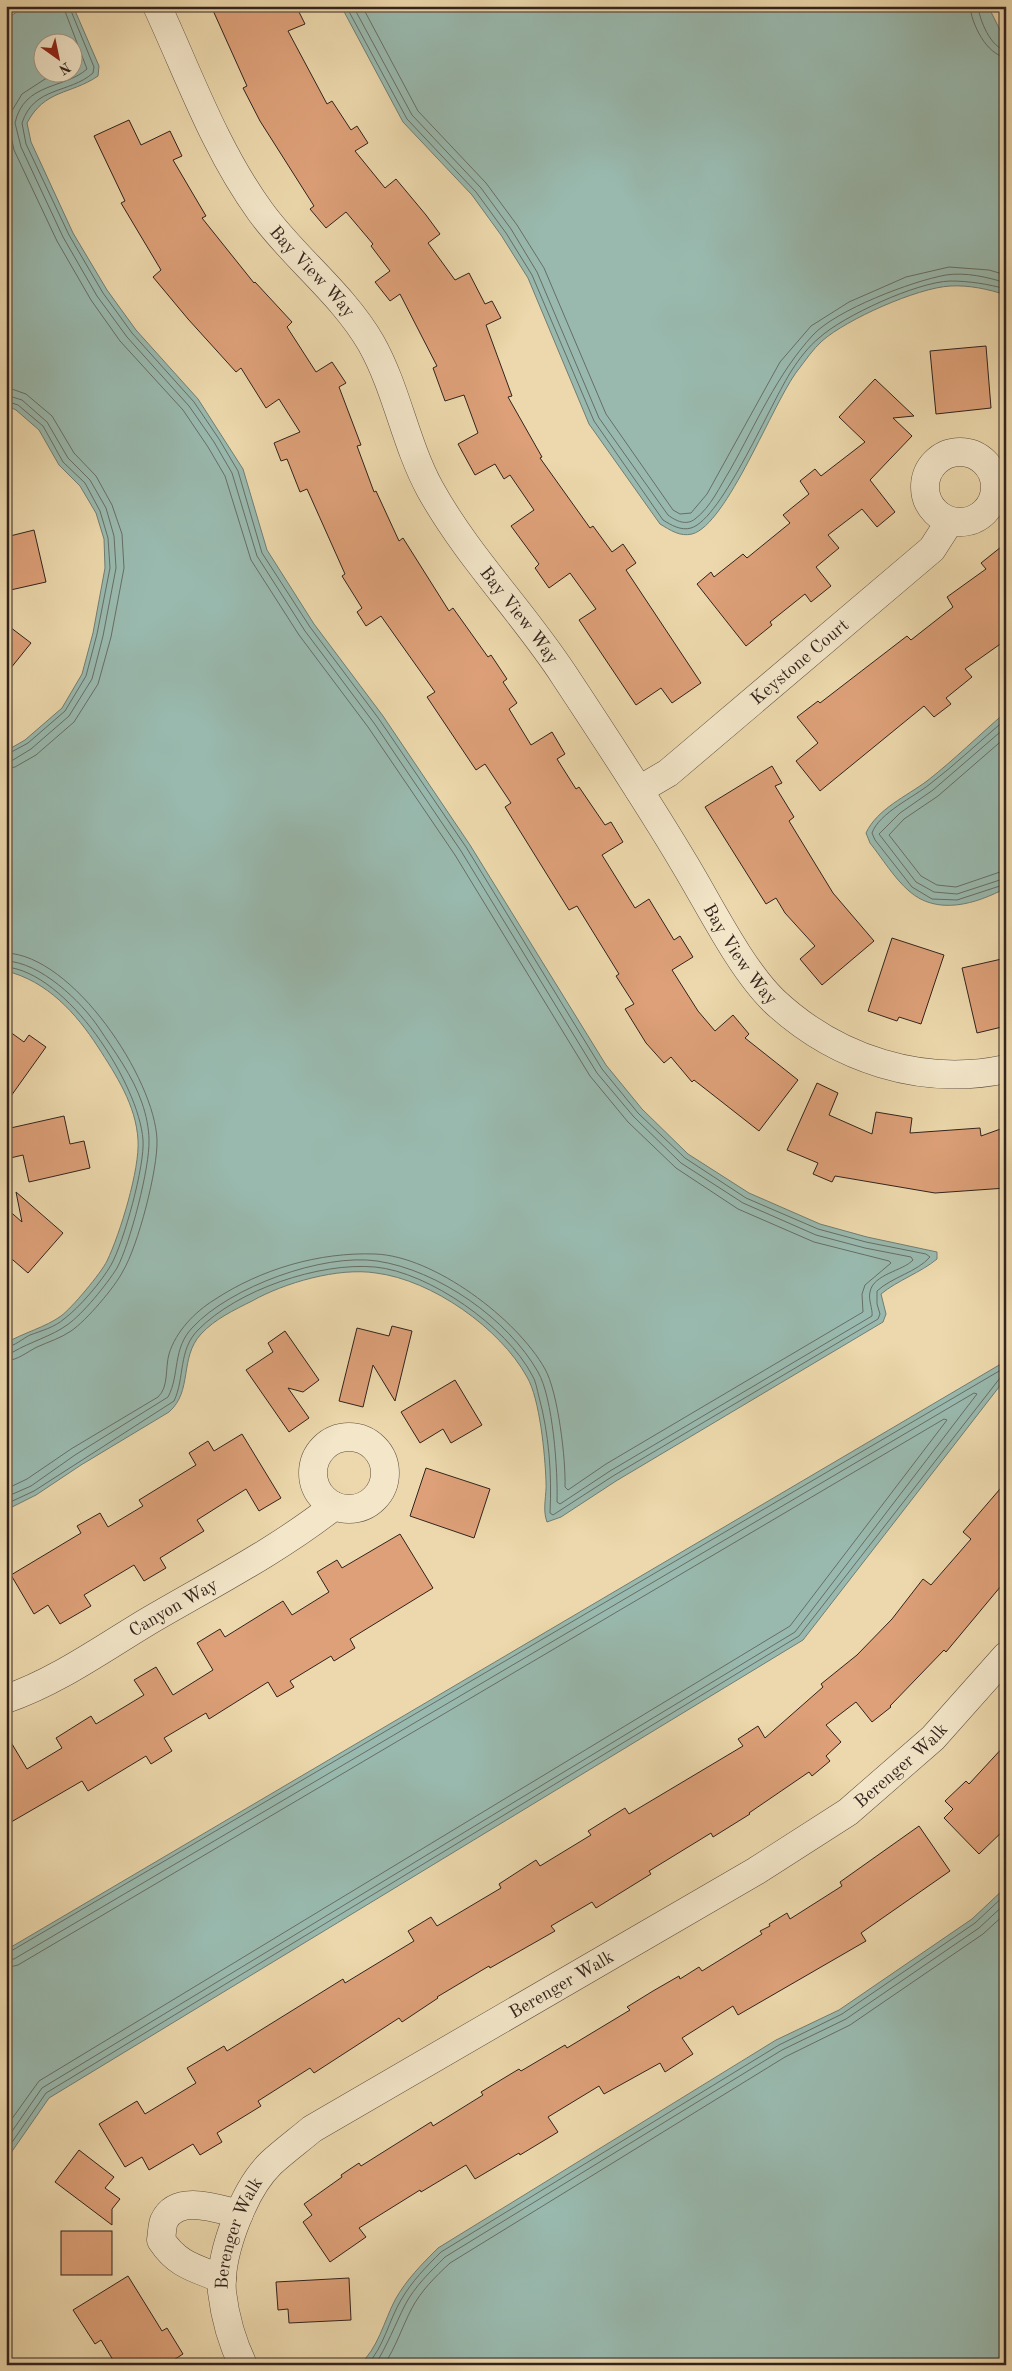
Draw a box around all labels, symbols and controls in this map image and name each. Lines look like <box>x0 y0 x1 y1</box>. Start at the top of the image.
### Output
north arrow <box>32 32 82 82</box>
text: N <box>56 59 73 77</box>
street label: Bay View Way <box>266 223 358 321</box>
street label: Bay View Way <box>476 564 562 668</box>
street label: Keystone Court <box>748 616 852 709</box>
street label: Bay View Way <box>700 901 780 1009</box>
street label: Canyon Way <box>126 1575 221 1641</box>
street label: Berenger Walk <box>852 1720 952 1812</box>
street label: Berenger Walk <box>507 1948 617 2022</box>
street label: Berenger Walk <box>214 2174 266 2290</box>

